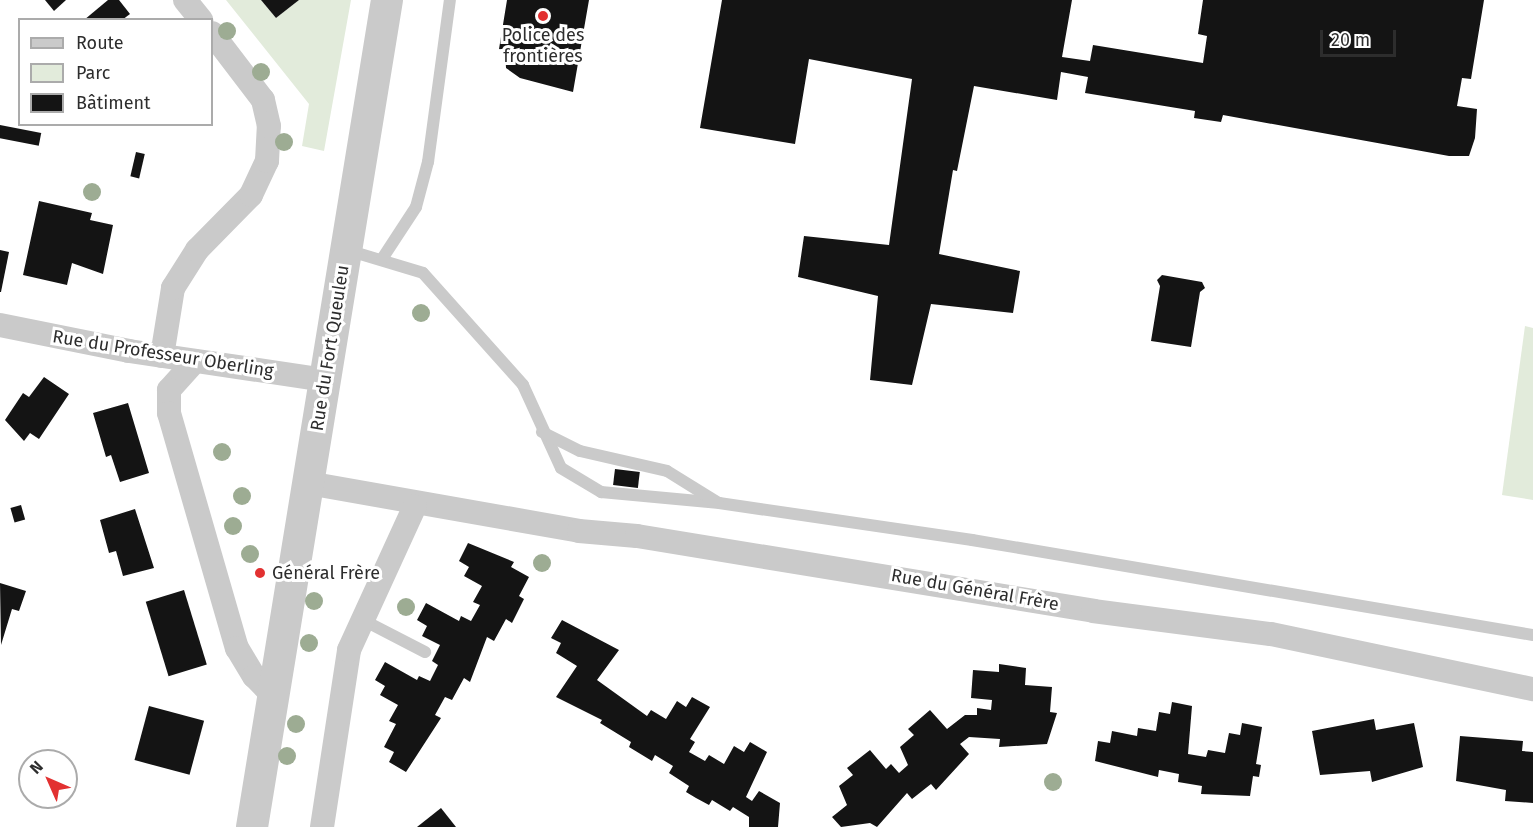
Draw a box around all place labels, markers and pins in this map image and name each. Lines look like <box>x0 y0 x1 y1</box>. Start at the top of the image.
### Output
marker: Police des frontières <box>536 9 550 23</box>
place label: Police des frontières <box>502 25 584 68</box>
place label: Général Frère <box>272 562 380 584</box>
marker: Général Frère <box>253 566 267 580</box>

